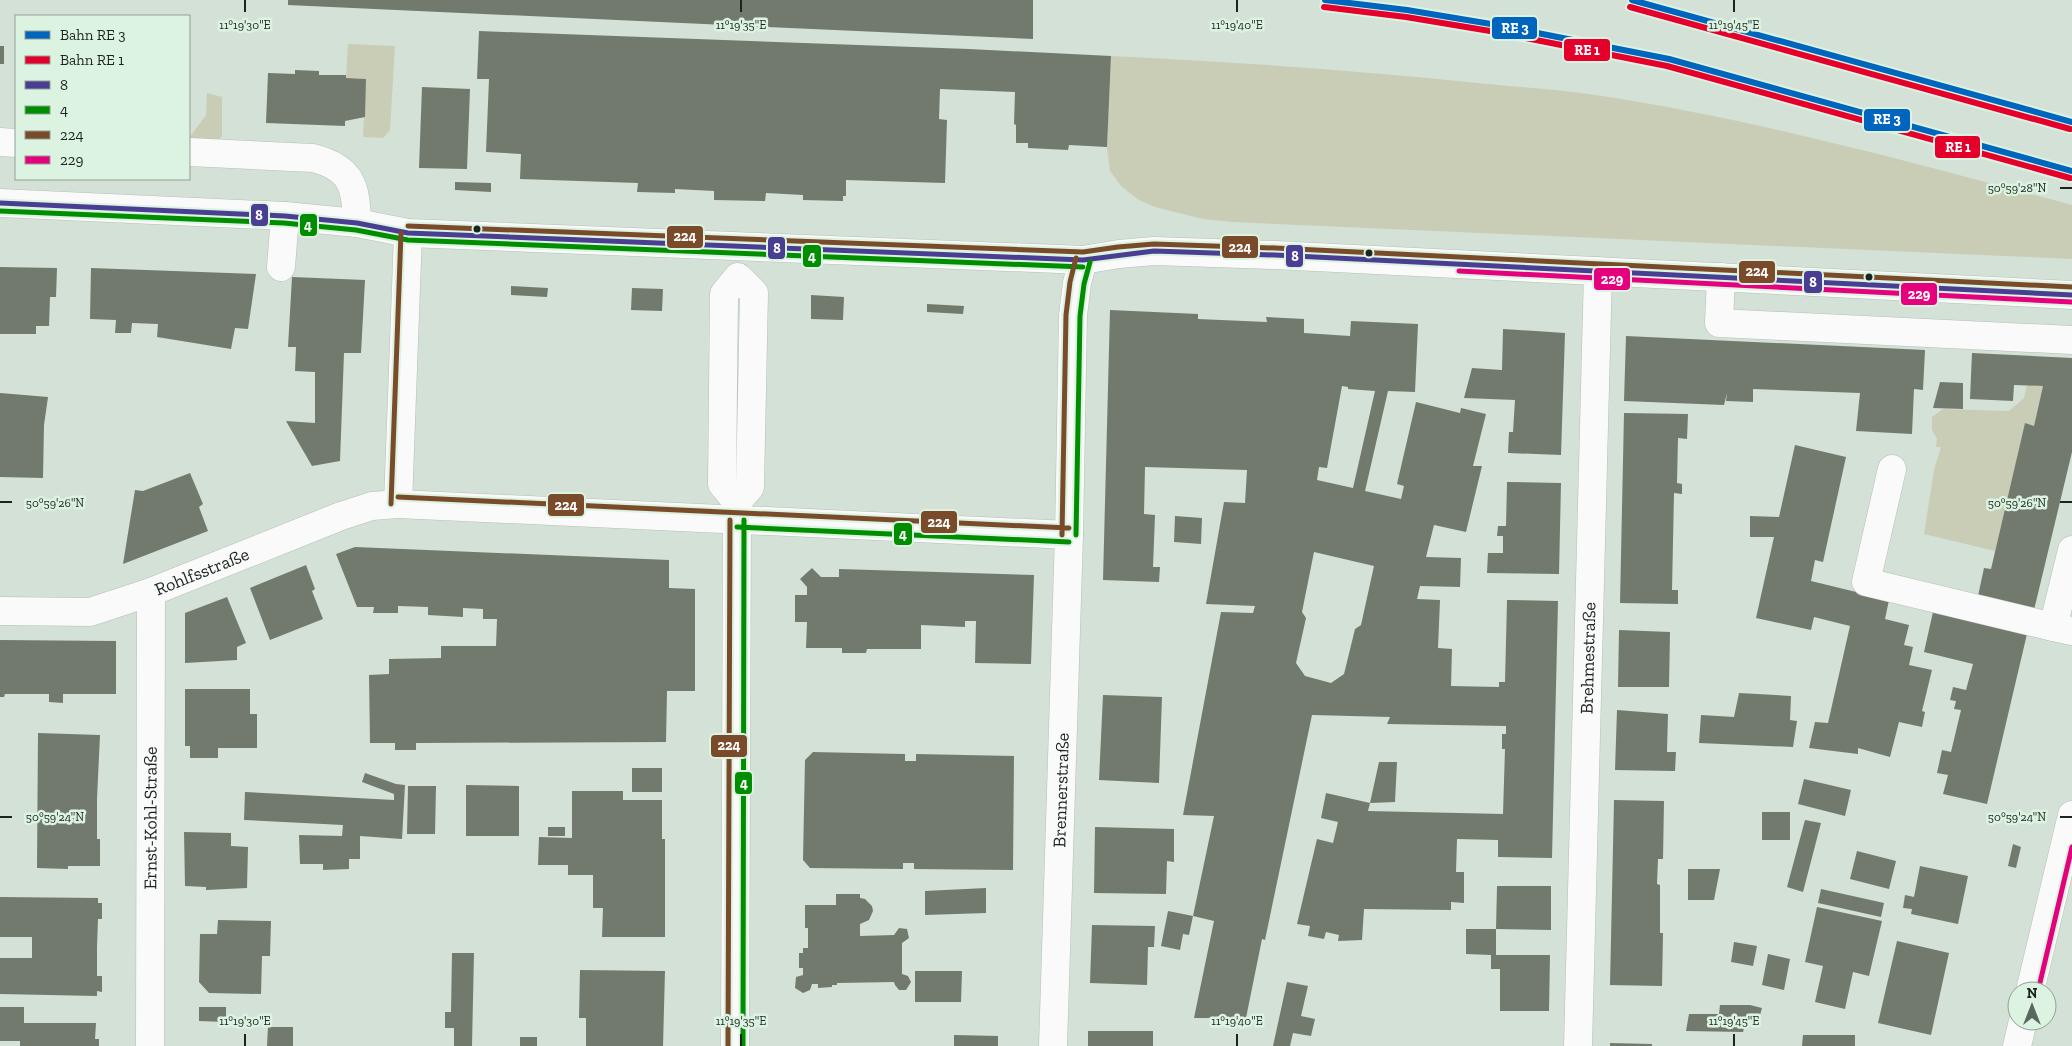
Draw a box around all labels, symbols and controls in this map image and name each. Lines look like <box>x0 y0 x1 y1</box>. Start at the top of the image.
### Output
legend <box>15 15 190 180</box>
line badge: RE 3 <box>1491 16 1538 40</box>
text: 11°19'30"E <box>219 18 271 32</box>
text: 11°19'35"E <box>716 18 766 32</box>
text: 11°19'40"E <box>1211 18 1263 32</box>
text: 11°19'45"E <box>1709 18 1759 32</box>
text: RE 3 <box>1501 20 1529 37</box>
text: Bahn RE 3 <box>60 26 126 44</box>
line badge: RE 1 <box>1563 38 1611 62</box>
text: RE 1 <box>1574 42 1600 59</box>
text: Bahn RE 1 <box>60 51 124 69</box>
text: 8 <box>60 76 68 94</box>
text: 4 <box>60 101 68 119</box>
line badge: RE 3 <box>1863 108 1911 132</box>
text: RE 3 <box>1873 111 1901 128</box>
text: 224 <box>60 126 84 144</box>
line badge: RE 1 <box>1934 135 1981 159</box>
text: RE 1 <box>1945 139 1971 156</box>
text: 229 <box>60 151 83 169</box>
text: 50°59'28"N <box>1988 181 2046 195</box>
line badge: 8 <box>250 203 269 227</box>
text: 8 <box>255 207 263 224</box>
line badge: 4 <box>299 213 318 237</box>
text: 4 <box>304 217 312 234</box>
unlabelled marker <box>472 224 482 234</box>
line badge: 224 <box>666 225 704 249</box>
text: 224 <box>673 228 697 245</box>
line badge: 224 <box>1221 235 1259 259</box>
line badge: 8 <box>767 236 786 260</box>
text: 224 <box>1228 239 1252 256</box>
text: 8 <box>773 240 781 257</box>
line badge: 4 <box>802 244 822 268</box>
line badge: 8 <box>1285 244 1304 268</box>
text: 4 <box>808 248 816 265</box>
text: 8 <box>1291 248 1299 265</box>
unlabelled marker <box>1364 248 1374 258</box>
line badge: 224 <box>1738 260 1776 284</box>
text: 224 <box>1745 263 1769 280</box>
line badge: 229 <box>1593 267 1631 291</box>
line badge: 8 <box>1803 270 1823 294</box>
text: 229 <box>1601 271 1624 288</box>
unlabelled marker <box>1864 272 1874 282</box>
text: 8 <box>1809 274 1817 291</box>
line badge: 229 <box>1900 282 1938 306</box>
text: 229 <box>1908 286 1931 303</box>
line badge: 224 <box>547 493 585 517</box>
text: 50°59'26"N <box>26 496 84 510</box>
text: 50°59'26"N <box>1988 496 2046 510</box>
text: 224 <box>554 497 578 514</box>
line badge: 224 <box>920 510 958 534</box>
text: 224 <box>927 514 951 531</box>
line badge: 4 <box>893 522 913 546</box>
text: 4 <box>899 526 907 543</box>
street label: Rohlfsstraße <box>152 543 252 600</box>
street label: Brehmestraße <box>1576 602 1600 714</box>
street label: Brennerstraße <box>1048 732 1074 848</box>
line badge: 224 <box>710 734 748 758</box>
text: 224 <box>717 737 741 754</box>
street label: Ernst-Kohl-Straße <box>139 746 162 890</box>
line badge: 4 <box>734 771 753 795</box>
text: 4 <box>740 775 748 792</box>
text: 50°59'24"N <box>26 810 84 824</box>
text: 50°59'24"N <box>1988 810 2046 824</box>
north arrow <box>2007 981 2057 1031</box>
text: N <box>2027 985 2038 1002</box>
text: 11°19'30"E <box>219 1014 271 1028</box>
text: 11°19'35"E <box>716 1014 766 1028</box>
text: 11°19'40"E <box>1211 1014 1263 1028</box>
text: 11°19'45"E <box>1709 1014 1759 1028</box>

